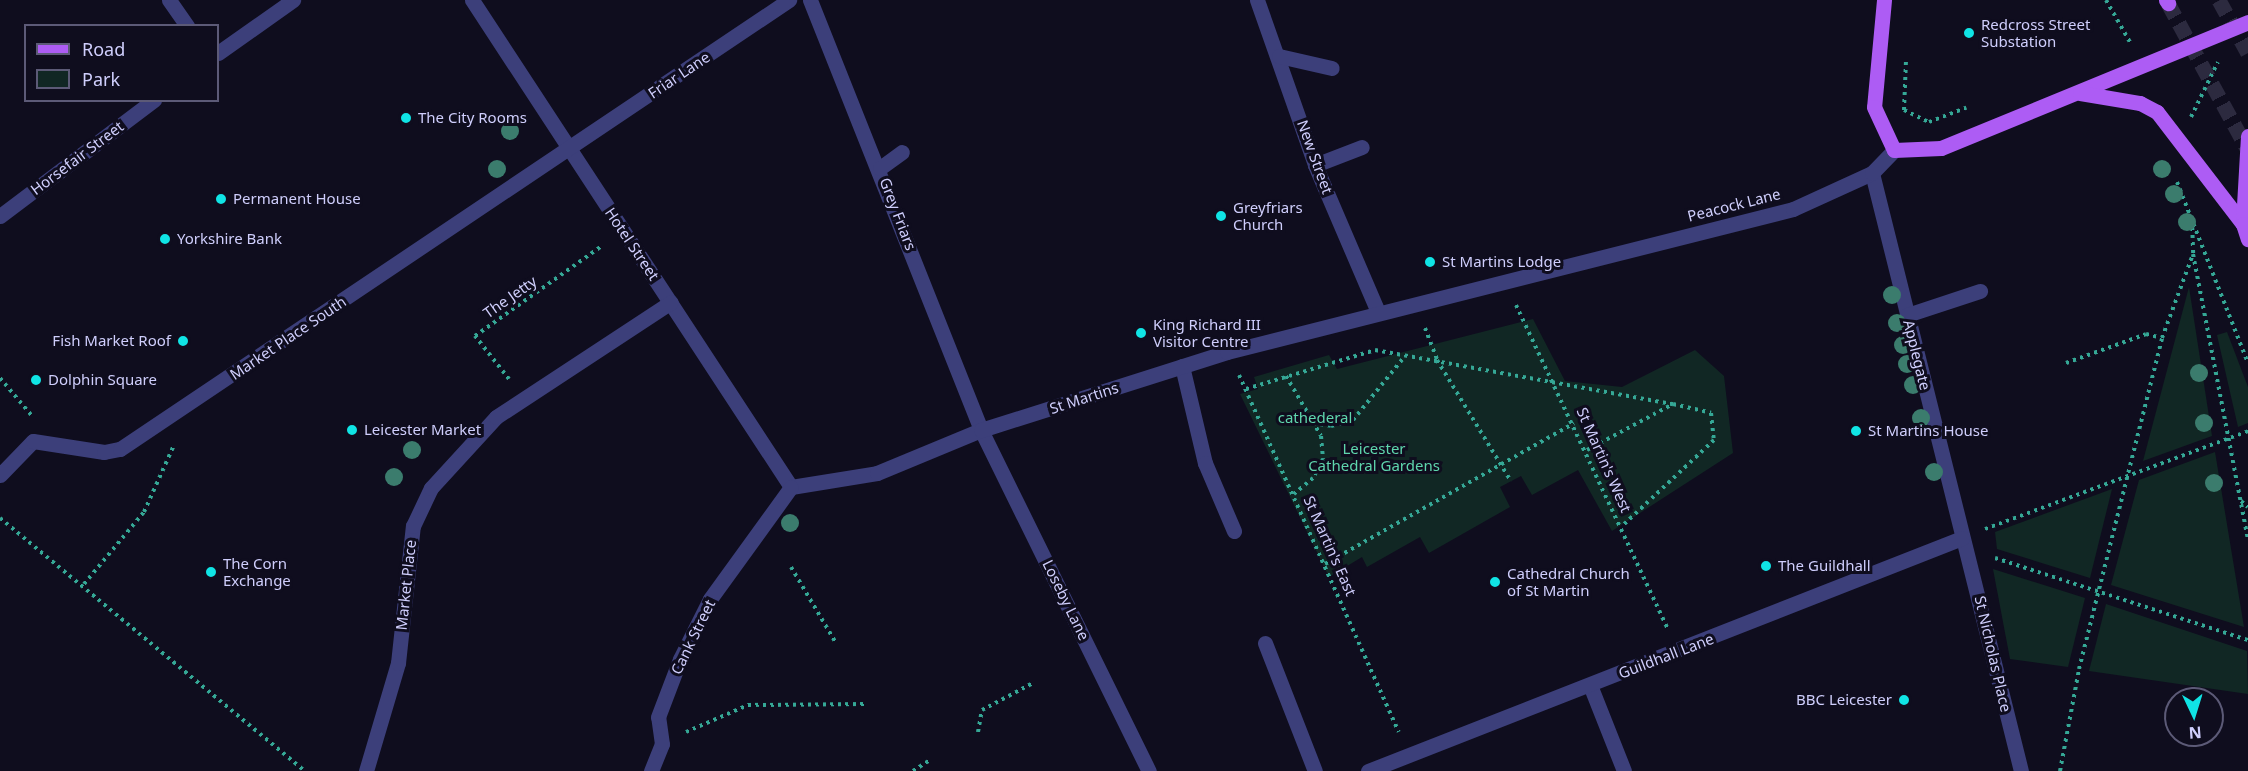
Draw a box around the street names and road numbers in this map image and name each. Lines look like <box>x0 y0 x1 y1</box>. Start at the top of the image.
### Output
street label: Friar Lane <box>645 48 713 102</box>
street label: Horsefair Street <box>27 117 127 199</box>
street label: New Street <box>1293 118 1337 196</box>
street label: Grey Friars <box>876 175 920 253</box>
street label: Peacock Lane <box>1686 185 1782 225</box>
street label: Hotel Street <box>601 204 663 284</box>
street label: The Jetty <box>480 272 540 322</box>
street label: Market Place South <box>227 292 349 384</box>
street label: Applegate <box>1900 318 1934 392</box>
street label: St Martins <box>1047 378 1121 418</box>
street label: St Martin's West <box>1573 405 1635 515</box>
street label: St Martin's East <box>1300 493 1360 599</box>
street label: Market Place <box>392 539 420 631</box>
street label: Loseby Lane <box>1039 557 1093 643</box>
street label: St Nicholas Place <box>1971 594 2015 714</box>
street label: Cank Street <box>667 597 719 677</box>
street label: Guildhall Lane <box>1616 630 1716 682</box>

